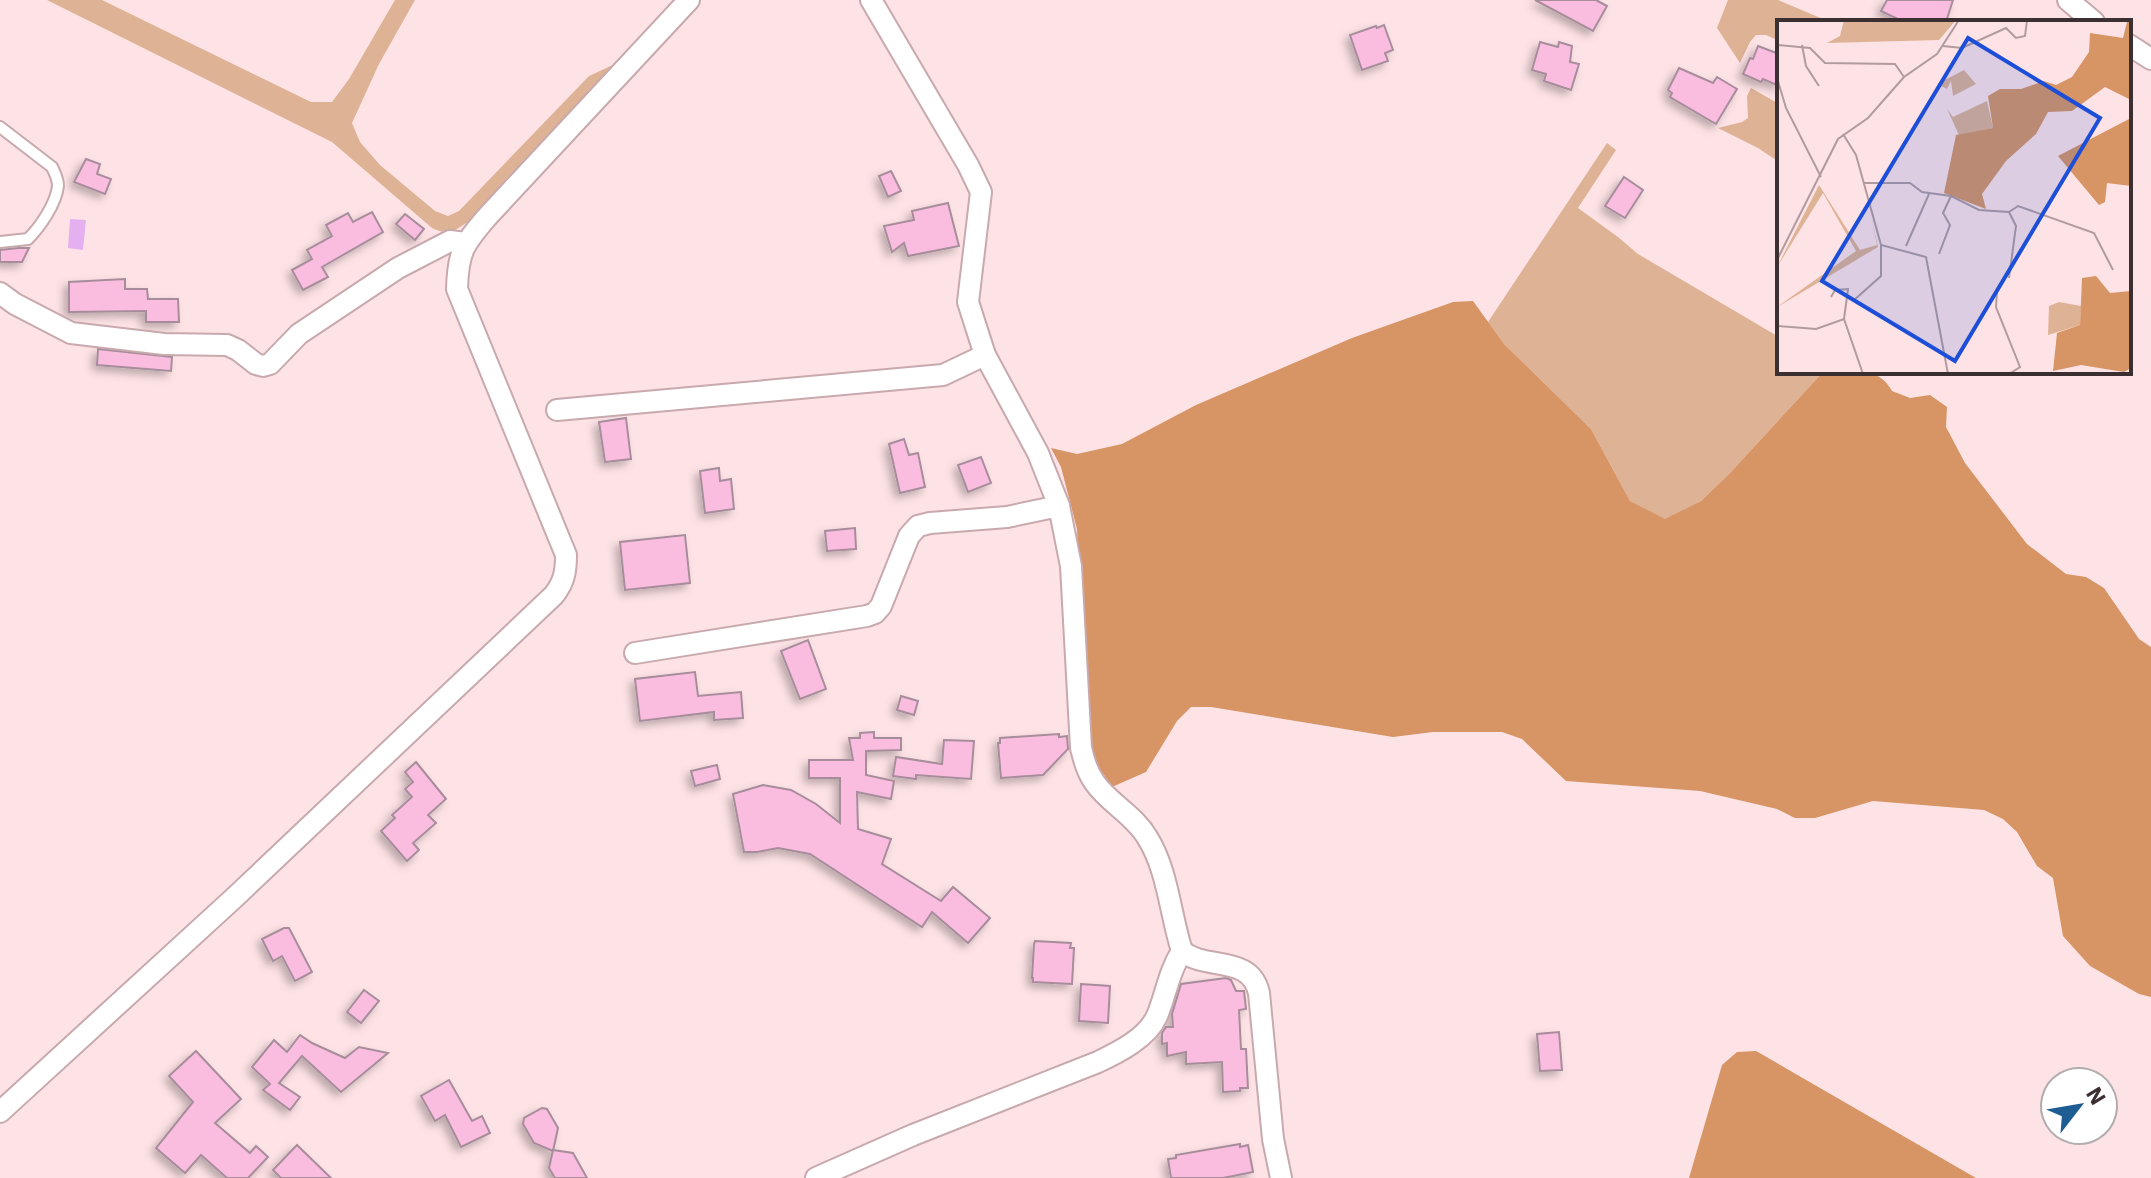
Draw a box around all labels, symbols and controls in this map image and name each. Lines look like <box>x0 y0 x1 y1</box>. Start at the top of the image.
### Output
inset map <box>1777 20 2131 374</box>
north arrow <box>2039 1066 2119 1146</box>
text: N <box>2080 1081 2113 1110</box>

